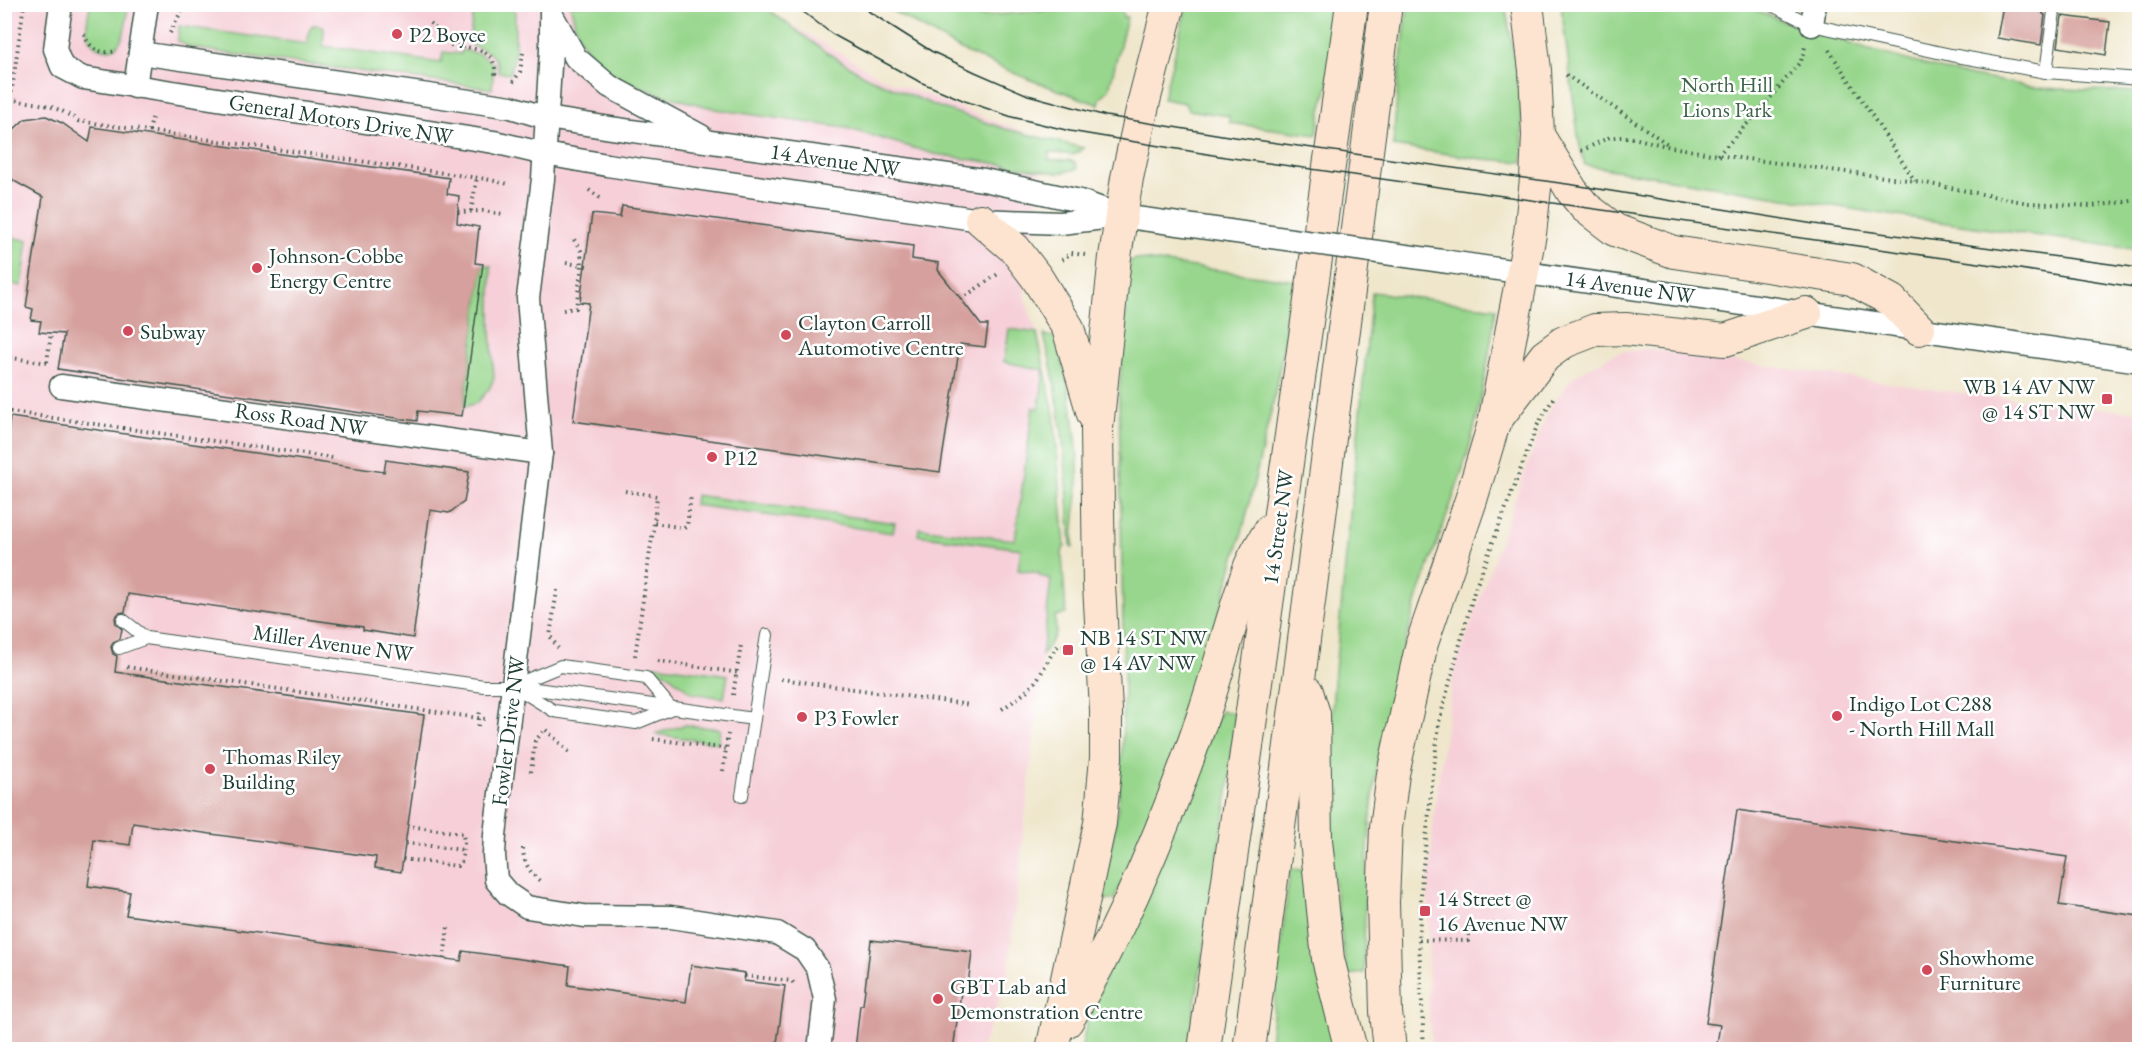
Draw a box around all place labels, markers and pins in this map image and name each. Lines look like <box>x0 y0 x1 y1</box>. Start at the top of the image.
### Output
place label: P2 Boyce <box>409 20 486 49</box>
marker: P2 Boyce <box>390 27 404 41</box>
place label: Johnson-Cobbe Energy Centre <box>267 241 404 295</box>
marker: Johnson-Cobbe Energy Centre <box>250 261 264 275</box>
place label: Clayton Carroll Automotive Centre <box>797 308 964 362</box>
place label: Subway <box>140 317 206 346</box>
marker: Subway <box>121 324 135 338</box>
marker: Clayton Carroll Automotive Centre <box>779 328 793 342</box>
place label: WB 14 AV NW @ 14 ST NW <box>1963 372 2096 426</box>
marker: WB 14 AV NW @ 14 ST NW <box>2100 392 2114 406</box>
place label: P12 <box>724 443 758 472</box>
marker: P12 <box>705 450 719 464</box>
place label: NB 14 ST NW @ 14 AV NW <box>1080 623 1208 677</box>
marker: NB 14 ST NW @ 14 AV NW <box>1061 643 1075 657</box>
place label: Indigo Lot C288 - North Hill Mall <box>1849 689 1995 743</box>
place label: P3 Fowler <box>814 703 899 732</box>
marker: Indigo Lot C288 - North Hill Mall <box>1830 709 1844 723</box>
marker: P3 Fowler <box>795 710 809 724</box>
place label: Thomas Riley Building <box>222 742 341 796</box>
marker: Thomas Riley Building <box>203 762 217 776</box>
place label: 14 Street @ 16 Avenue NW <box>1437 884 1568 938</box>
marker: 14 Street @ 16 Avenue NW <box>1418 904 1432 918</box>
place label: Showhome Furniture <box>1939 943 2035 997</box>
marker: Showhome Furniture <box>1920 963 1934 977</box>
place label: GBT Lab and Demonstration Centre <box>950 972 1143 1026</box>
marker: GBT Lab and Demonstration Centre <box>931 992 945 1006</box>

